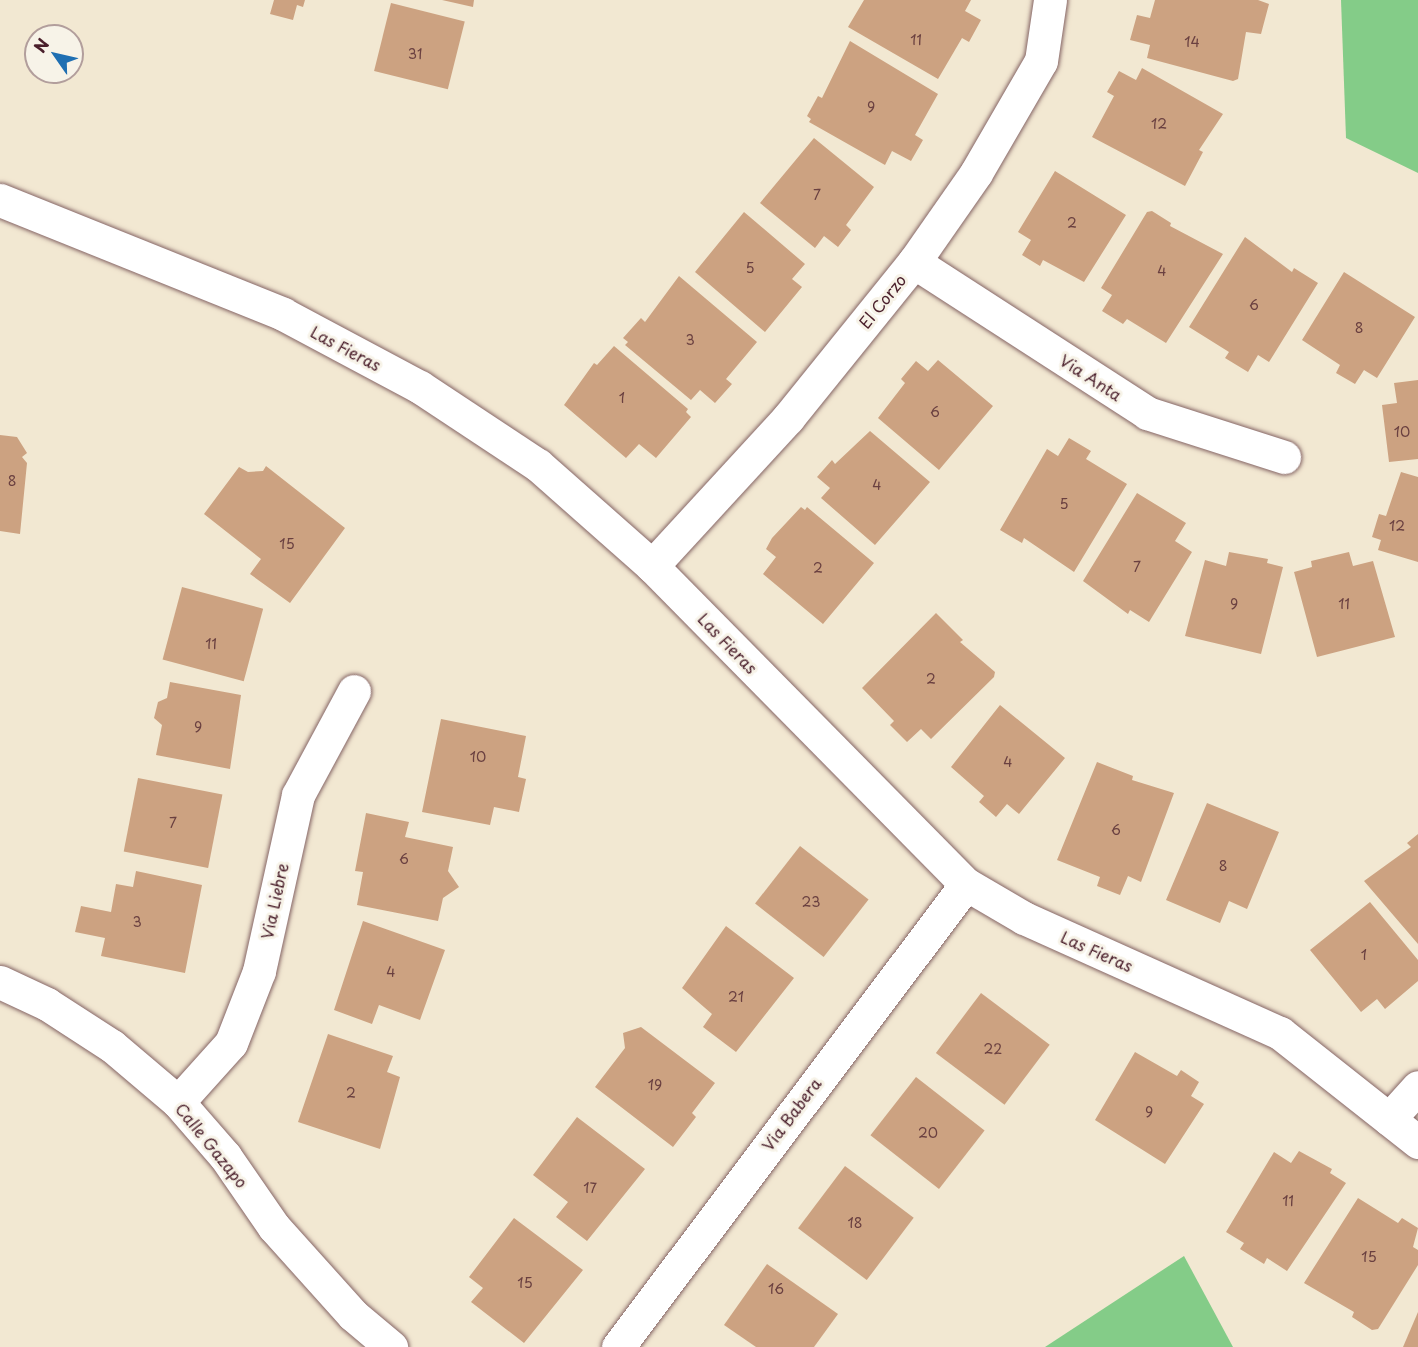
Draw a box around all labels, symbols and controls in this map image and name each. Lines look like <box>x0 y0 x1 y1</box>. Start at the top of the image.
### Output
north arrow <box>24 24 84 84</box>
house number: 11 <box>910 32 922 48</box>
text: N <box>27 33 54 57</box>
house number: 14 <box>1184 34 1200 50</box>
house number: 31 <box>408 46 422 62</box>
house number: 9 <box>867 99 875 115</box>
house number: 12 <box>1151 116 1167 132</box>
house number: 7 <box>813 187 821 203</box>
house number: 2 <box>1067 215 1077 231</box>
house number: 5 <box>745 260 755 276</box>
house number: 4 <box>1157 263 1167 279</box>
street label: El Corzo <box>854 270 910 332</box>
house number: 6 <box>1249 297 1259 313</box>
house number: 8 <box>1355 320 1363 336</box>
street label: Las Fieras <box>307 321 385 375</box>
house number: 3 <box>685 332 695 348</box>
street label: Via Anta <box>1057 350 1125 404</box>
house number: 1 <box>619 390 625 406</box>
house number: 6 <box>930 404 940 420</box>
house number: 10 <box>1394 424 1410 440</box>
house number: 8 <box>8 473 16 489</box>
house number: 4 <box>872 477 882 493</box>
house number: 5 <box>1059 496 1069 512</box>
house number: 12 <box>1389 518 1405 534</box>
house number: 15 <box>279 536 295 552</box>
house number: 7 <box>1133 559 1141 575</box>
house number: 2 <box>813 560 823 576</box>
house number: 9 <box>1230 596 1238 612</box>
house number: 11 <box>1338 596 1350 612</box>
street label: Las Fieras <box>694 608 762 678</box>
house number: 11 <box>205 636 217 652</box>
house number: 2 <box>926 671 936 687</box>
house number: 9 <box>194 719 202 735</box>
house number: 10 <box>470 749 486 765</box>
house number: 4 <box>1003 754 1013 770</box>
house number: 7 <box>169 815 177 831</box>
house number: 6 <box>1111 822 1121 838</box>
house number: 6 <box>399 851 409 867</box>
house number: 8 <box>1219 858 1227 874</box>
street label: Via Liebre <box>257 861 291 941</box>
house number: 23 <box>802 894 820 910</box>
house number: 3 <box>132 914 142 930</box>
street label: Las Fieras <box>1058 926 1136 976</box>
house number: 1 <box>1361 947 1367 963</box>
house number: 4 <box>386 964 396 980</box>
house number: 21 <box>728 989 744 1005</box>
house number: 22 <box>984 1041 1002 1057</box>
street label: Via Babera <box>757 1074 825 1154</box>
house number: 19 <box>648 1077 662 1093</box>
house number: 2 <box>346 1085 356 1101</box>
street label: Calle Gazapo <box>172 1099 252 1191</box>
house number: 9 <box>1145 1104 1153 1120</box>
house number: 20 <box>918 1125 938 1141</box>
house number: 17 <box>583 1180 597 1196</box>
house number: 11 <box>1282 1193 1294 1209</box>
house number: 18 <box>847 1215 863 1231</box>
house number: 15 <box>1361 1249 1377 1265</box>
house number: 15 <box>517 1275 533 1291</box>
house number: 16 <box>768 1281 784 1297</box>

